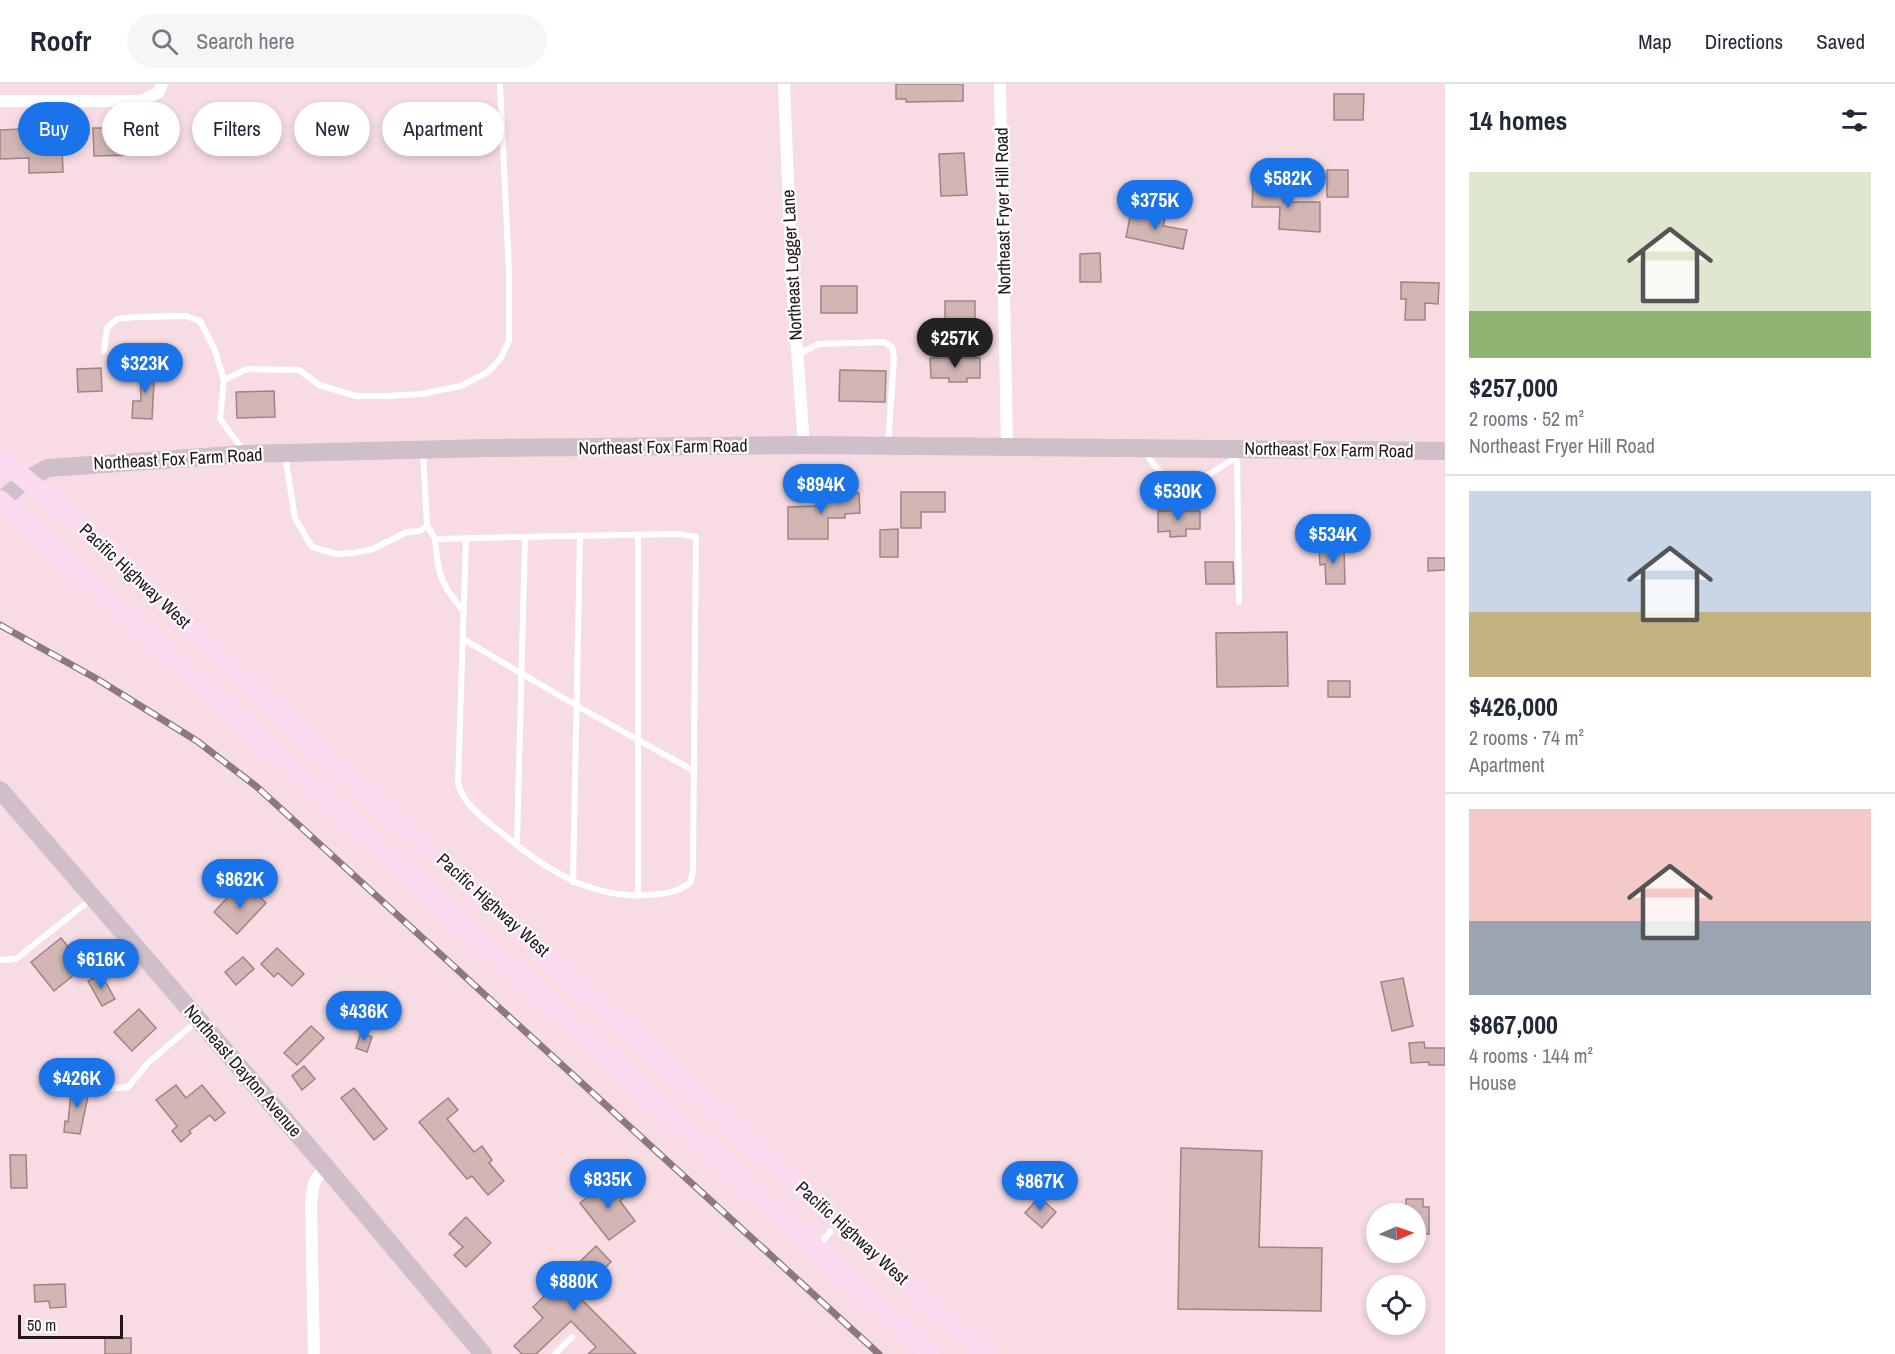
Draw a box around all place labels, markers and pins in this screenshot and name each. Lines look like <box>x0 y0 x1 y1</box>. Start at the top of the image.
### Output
pin: $582K <box>1246 158 1330 209</box>
pin: $375K <box>1113 180 1197 231</box>
pin: $257K <box>913 318 997 369</box>
pin: $323K <box>103 343 187 394</box>
pin: $894K <box>779 464 863 515</box>
pin: $530K <box>1136 471 1220 522</box>
pin: $534K <box>1291 514 1375 565</box>
pin: $862K <box>198 859 282 910</box>
pin: $616K <box>59 939 143 990</box>
pin: $436K <box>322 991 406 1042</box>
pin: $426K <box>35 1058 119 1109</box>
pin: $835K <box>566 1159 650 1210</box>
pin: $867K <box>998 1161 1082 1212</box>
pin: $880K <box>532 1261 616 1312</box>

